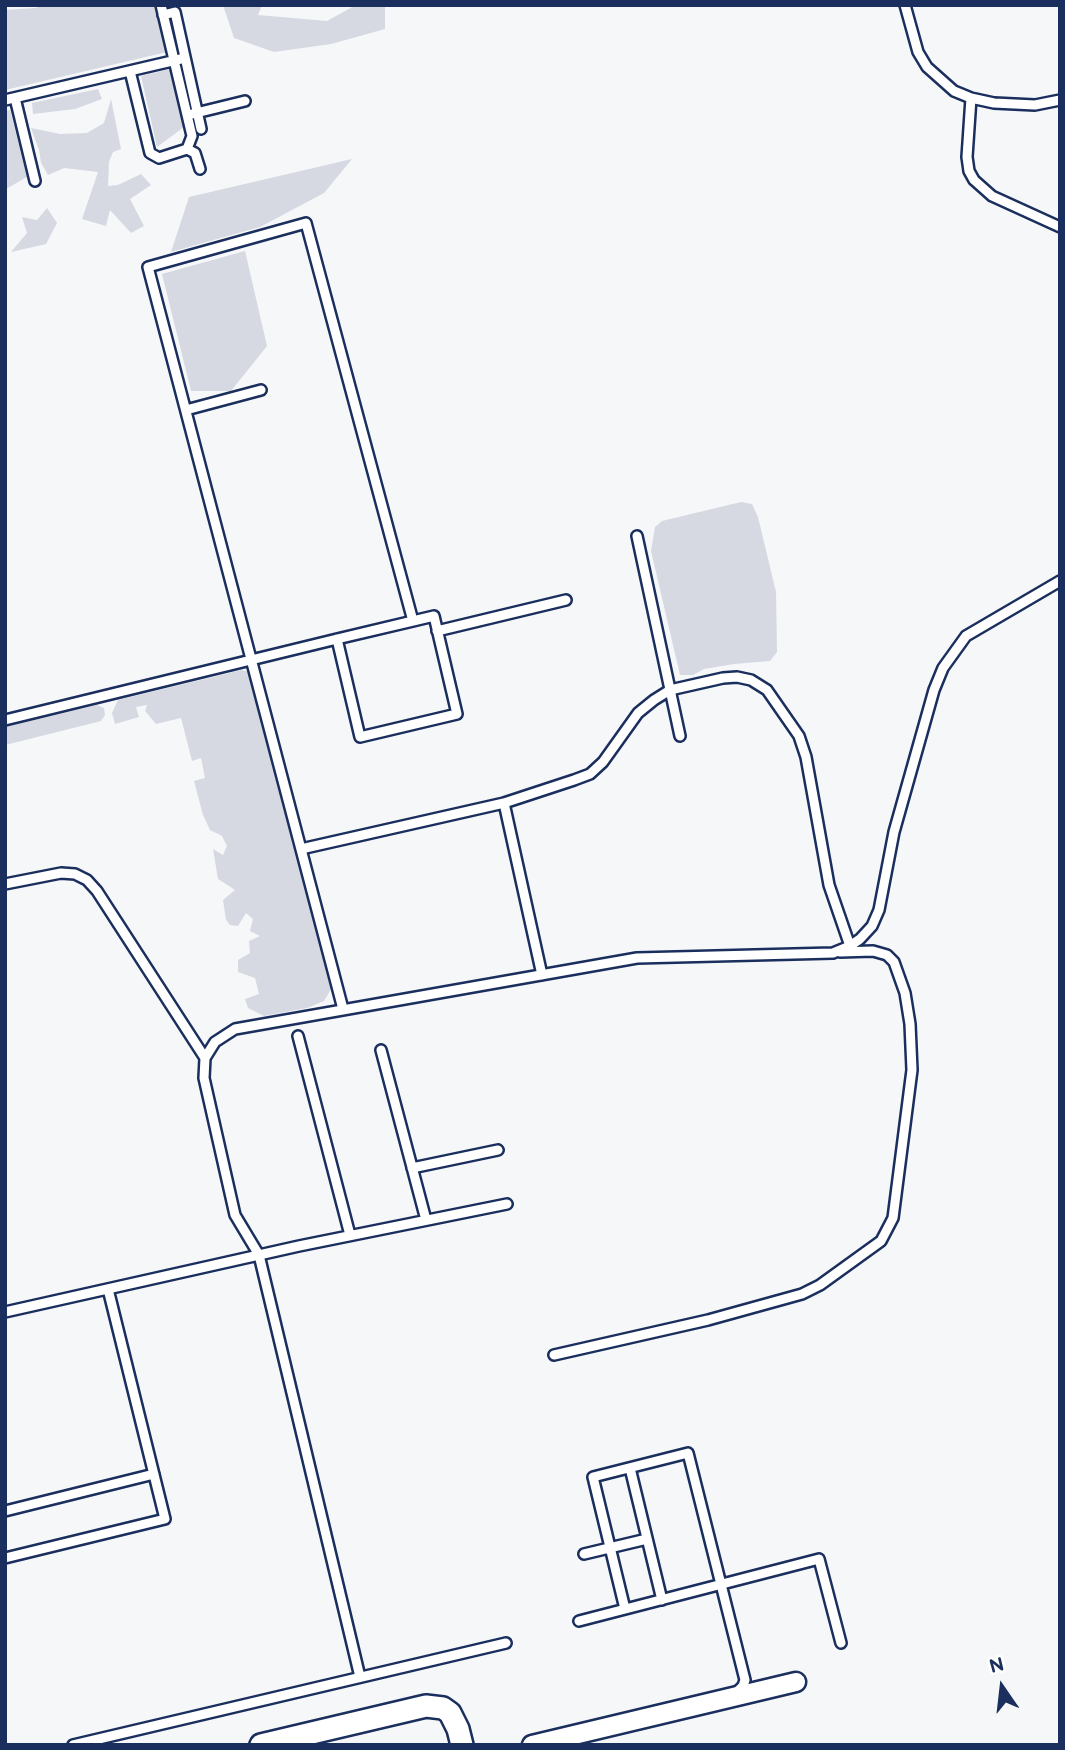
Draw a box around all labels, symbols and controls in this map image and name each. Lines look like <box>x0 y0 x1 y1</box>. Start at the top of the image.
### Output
north arrow <box>967 1652 1037 1722</box>
text: N <box>987 1653 1007 1679</box>

